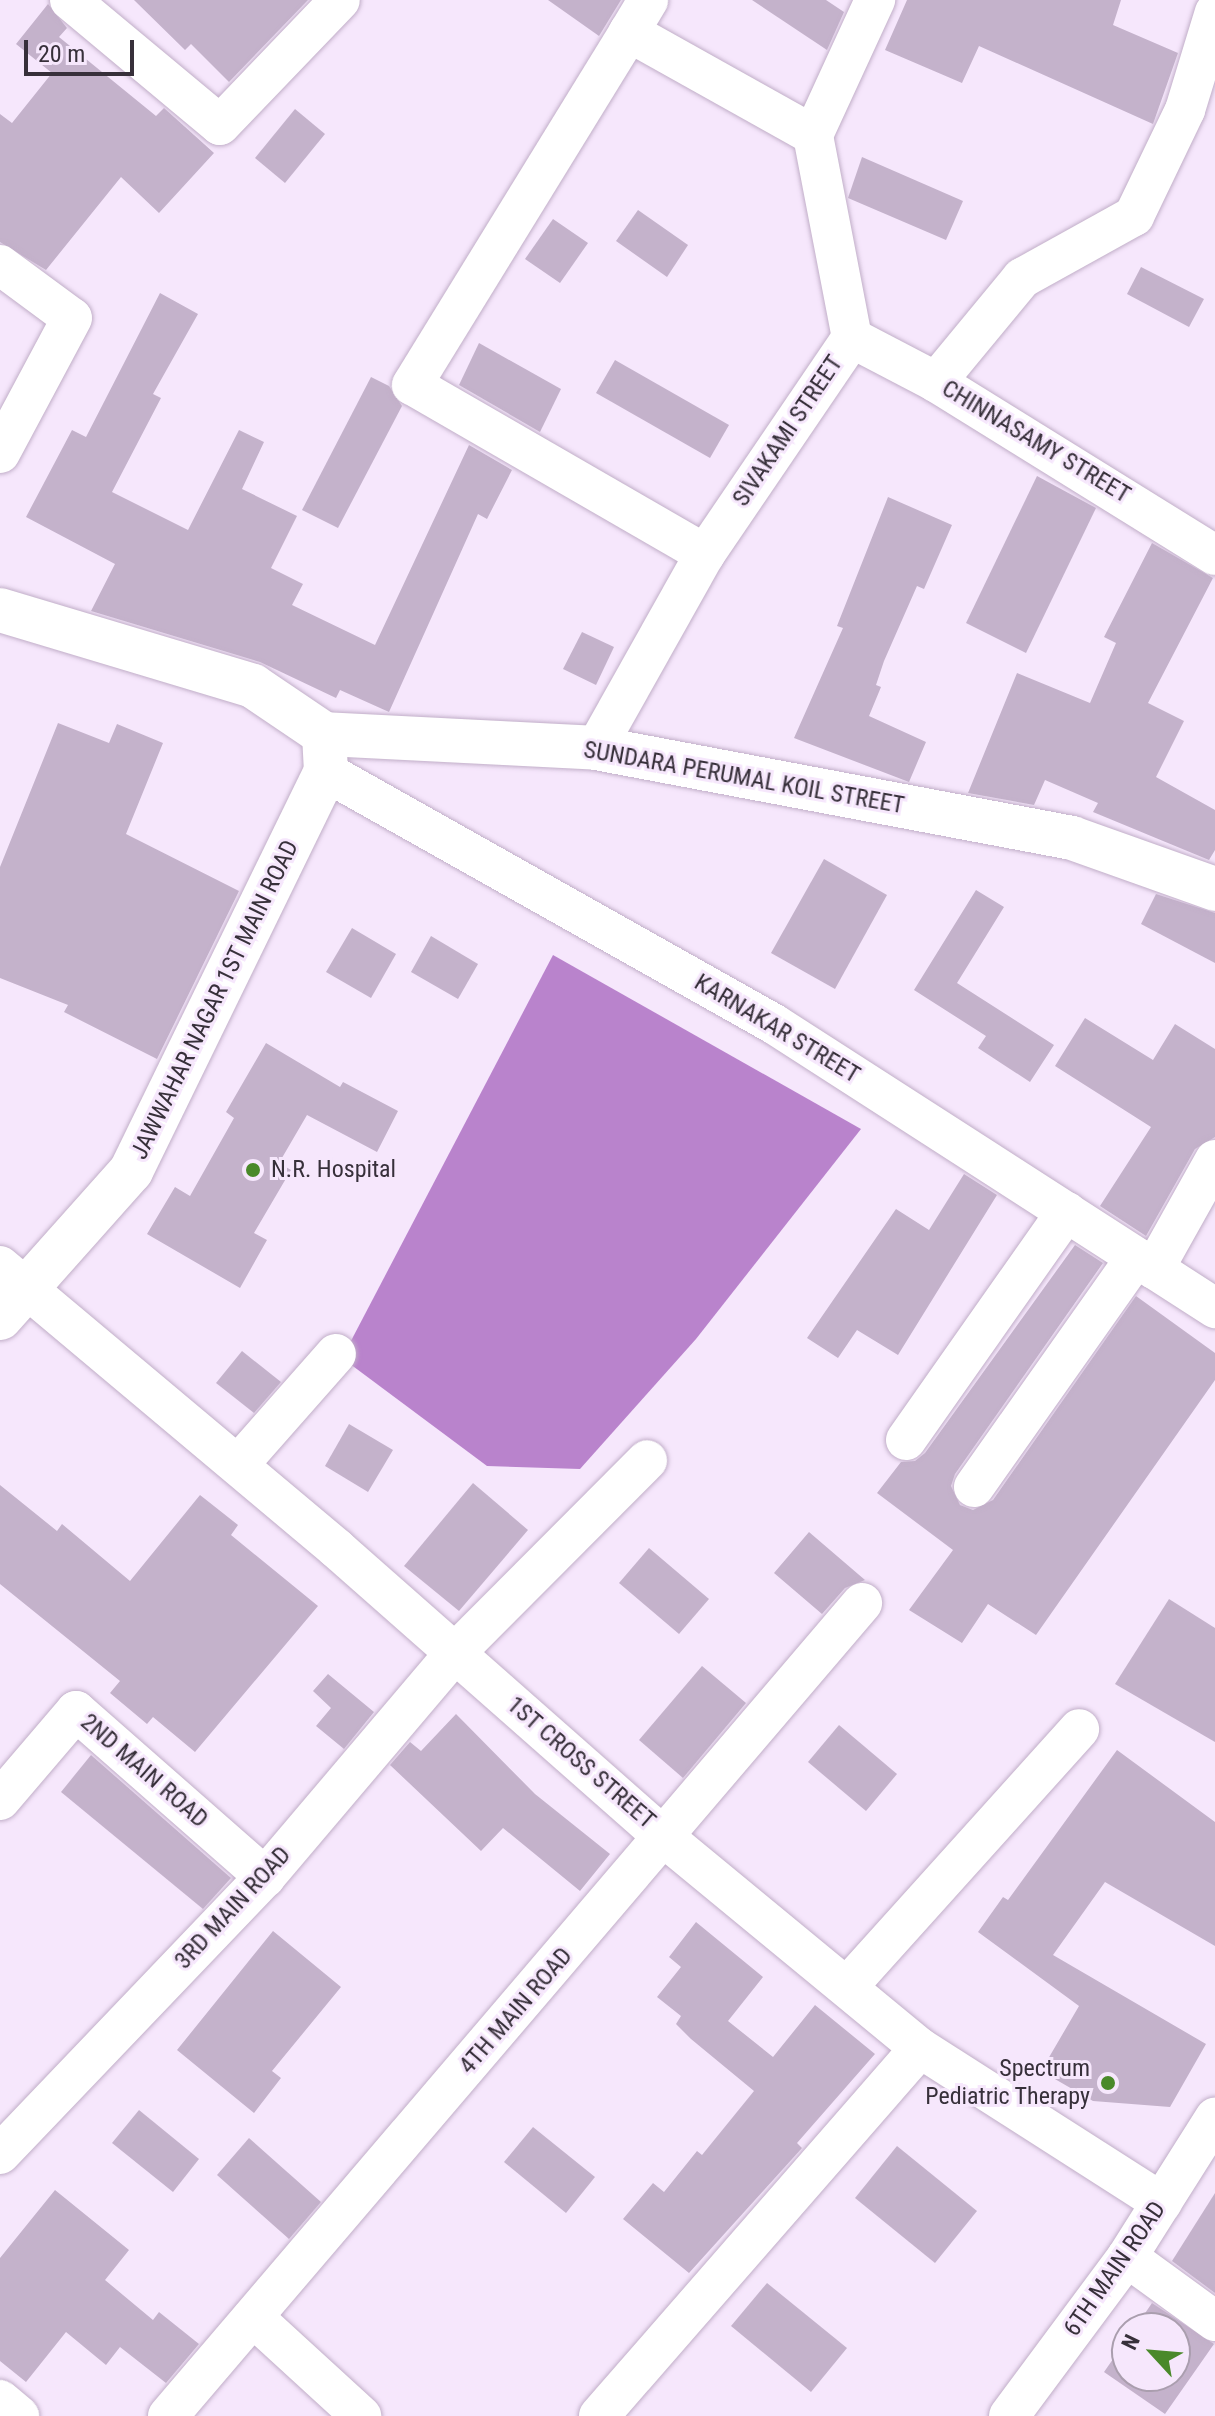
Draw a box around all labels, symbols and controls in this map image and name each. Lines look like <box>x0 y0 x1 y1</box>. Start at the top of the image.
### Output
scale bar <box>28 24 138 74</box>
text: 20 m <box>38 40 85 68</box>
street label: SIVAKAMI STREET <box>727 350 849 512</box>
street label: CHINNASAMY STREET <box>937 374 1135 510</box>
street label: SUNDARA PERUMAL KOIL STREET <box>581 736 907 820</box>
street label: JAWWAHAR NAGAR 1ST MAIN ROAD <box>125 836 305 1164</box>
street label: KARNAKAR STREET <box>689 968 865 1090</box>
place label: N.R. Hospital <box>271 1156 396 1184</box>
marker: N.R. Hospital <box>242 1159 264 1181</box>
street label: 1ST CROSS STREET <box>501 1691 661 1835</box>
street label: 2ND MAIN ROAD <box>75 1708 213 1834</box>
street label: 3RD MAIN ROAD <box>169 1841 297 1975</box>
street label: 4TH MAIN ROAD <box>453 1942 579 2080</box>
place label: Spectrum Pediatric Therapy <box>925 2055 1090 2111</box>
marker: Spectrum Pediatric Therapy <box>1097 2072 1119 2094</box>
street label: 6TH MAIN ROAD <box>1058 2196 1172 2342</box>
north arrow <box>1111 2312 1191 2392</box>

